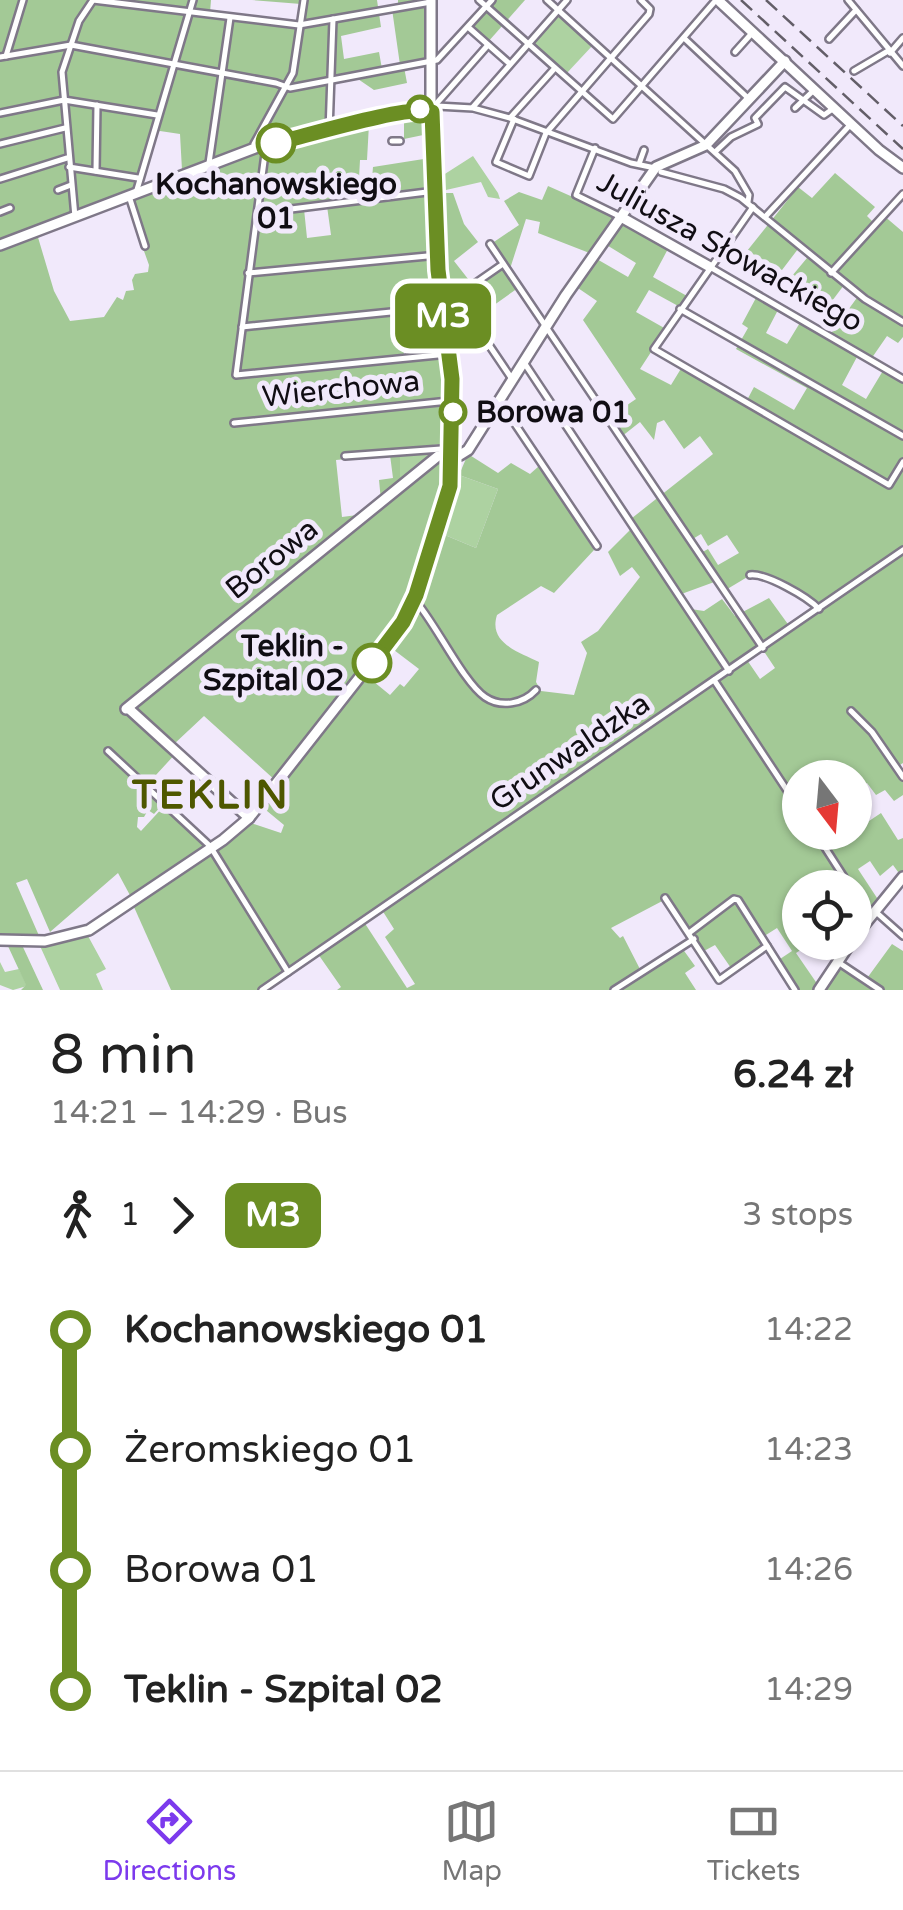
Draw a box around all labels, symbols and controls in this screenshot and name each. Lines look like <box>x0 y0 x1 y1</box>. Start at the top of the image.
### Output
unlabelled marker <box>407 96 433 122</box>
marker: Kochanowskiego 01 <box>257 124 295 162</box>
street label: Juliusza Słowackiego <box>591 164 869 340</box>
place label: Kochanowskiego 01 <box>155 166 397 237</box>
line badge: M3 <box>398 284 488 348</box>
text: M3 <box>415 295 471 337</box>
street label: Wierchowa <box>260 362 422 416</box>
place label: Borowa 01 <box>476 394 630 431</box>
marker: Borowa 01 <box>440 399 466 425</box>
street label: Borowa <box>218 511 326 607</box>
place label: Teklin - Szpital 02 <box>203 628 344 699</box>
marker: Teklin - Szpital 02 <box>353 644 391 682</box>
street label: Grunwaldzka <box>483 685 657 819</box>
north arrow <box>782 760 872 850</box>
map controls <box>782 760 872 960</box>
district label: TEKLIN <box>131 771 290 819</box>
button: locate <box>782 870 872 960</box>
text: 8 min <box>50 1023 197 1089</box>
text: 6.24 zł <box>733 1052 853 1098</box>
text: 14:21 – 14:29 · Bus <box>50 1094 348 1132</box>
icon: walk <box>50 1188 105 1243</box>
icon: forward <box>155 1188 210 1243</box>
text: M3 <box>245 1194 301 1236</box>
text: 1 <box>120 1196 140 1234</box>
text: 3 stops <box>742 1196 853 1234</box>
text: Kochanowskiego 01 <box>124 1307 488 1353</box>
text: 14:22 <box>764 1311 853 1349</box>
text: Żeromskiego 01 <box>124 1427 416 1473</box>
text: 14:23 <box>764 1431 853 1469</box>
text: Borowa 01 <box>124 1547 319 1593</box>
text: 14:26 <box>764 1551 853 1589</box>
text: Teklin - Szpital 02 <box>124 1667 443 1713</box>
text: 14:29 <box>764 1671 853 1709</box>
tab: Directions <box>102 1794 236 1888</box>
tab: Map <box>441 1794 502 1888</box>
tab: Tickets <box>707 1794 800 1888</box>

